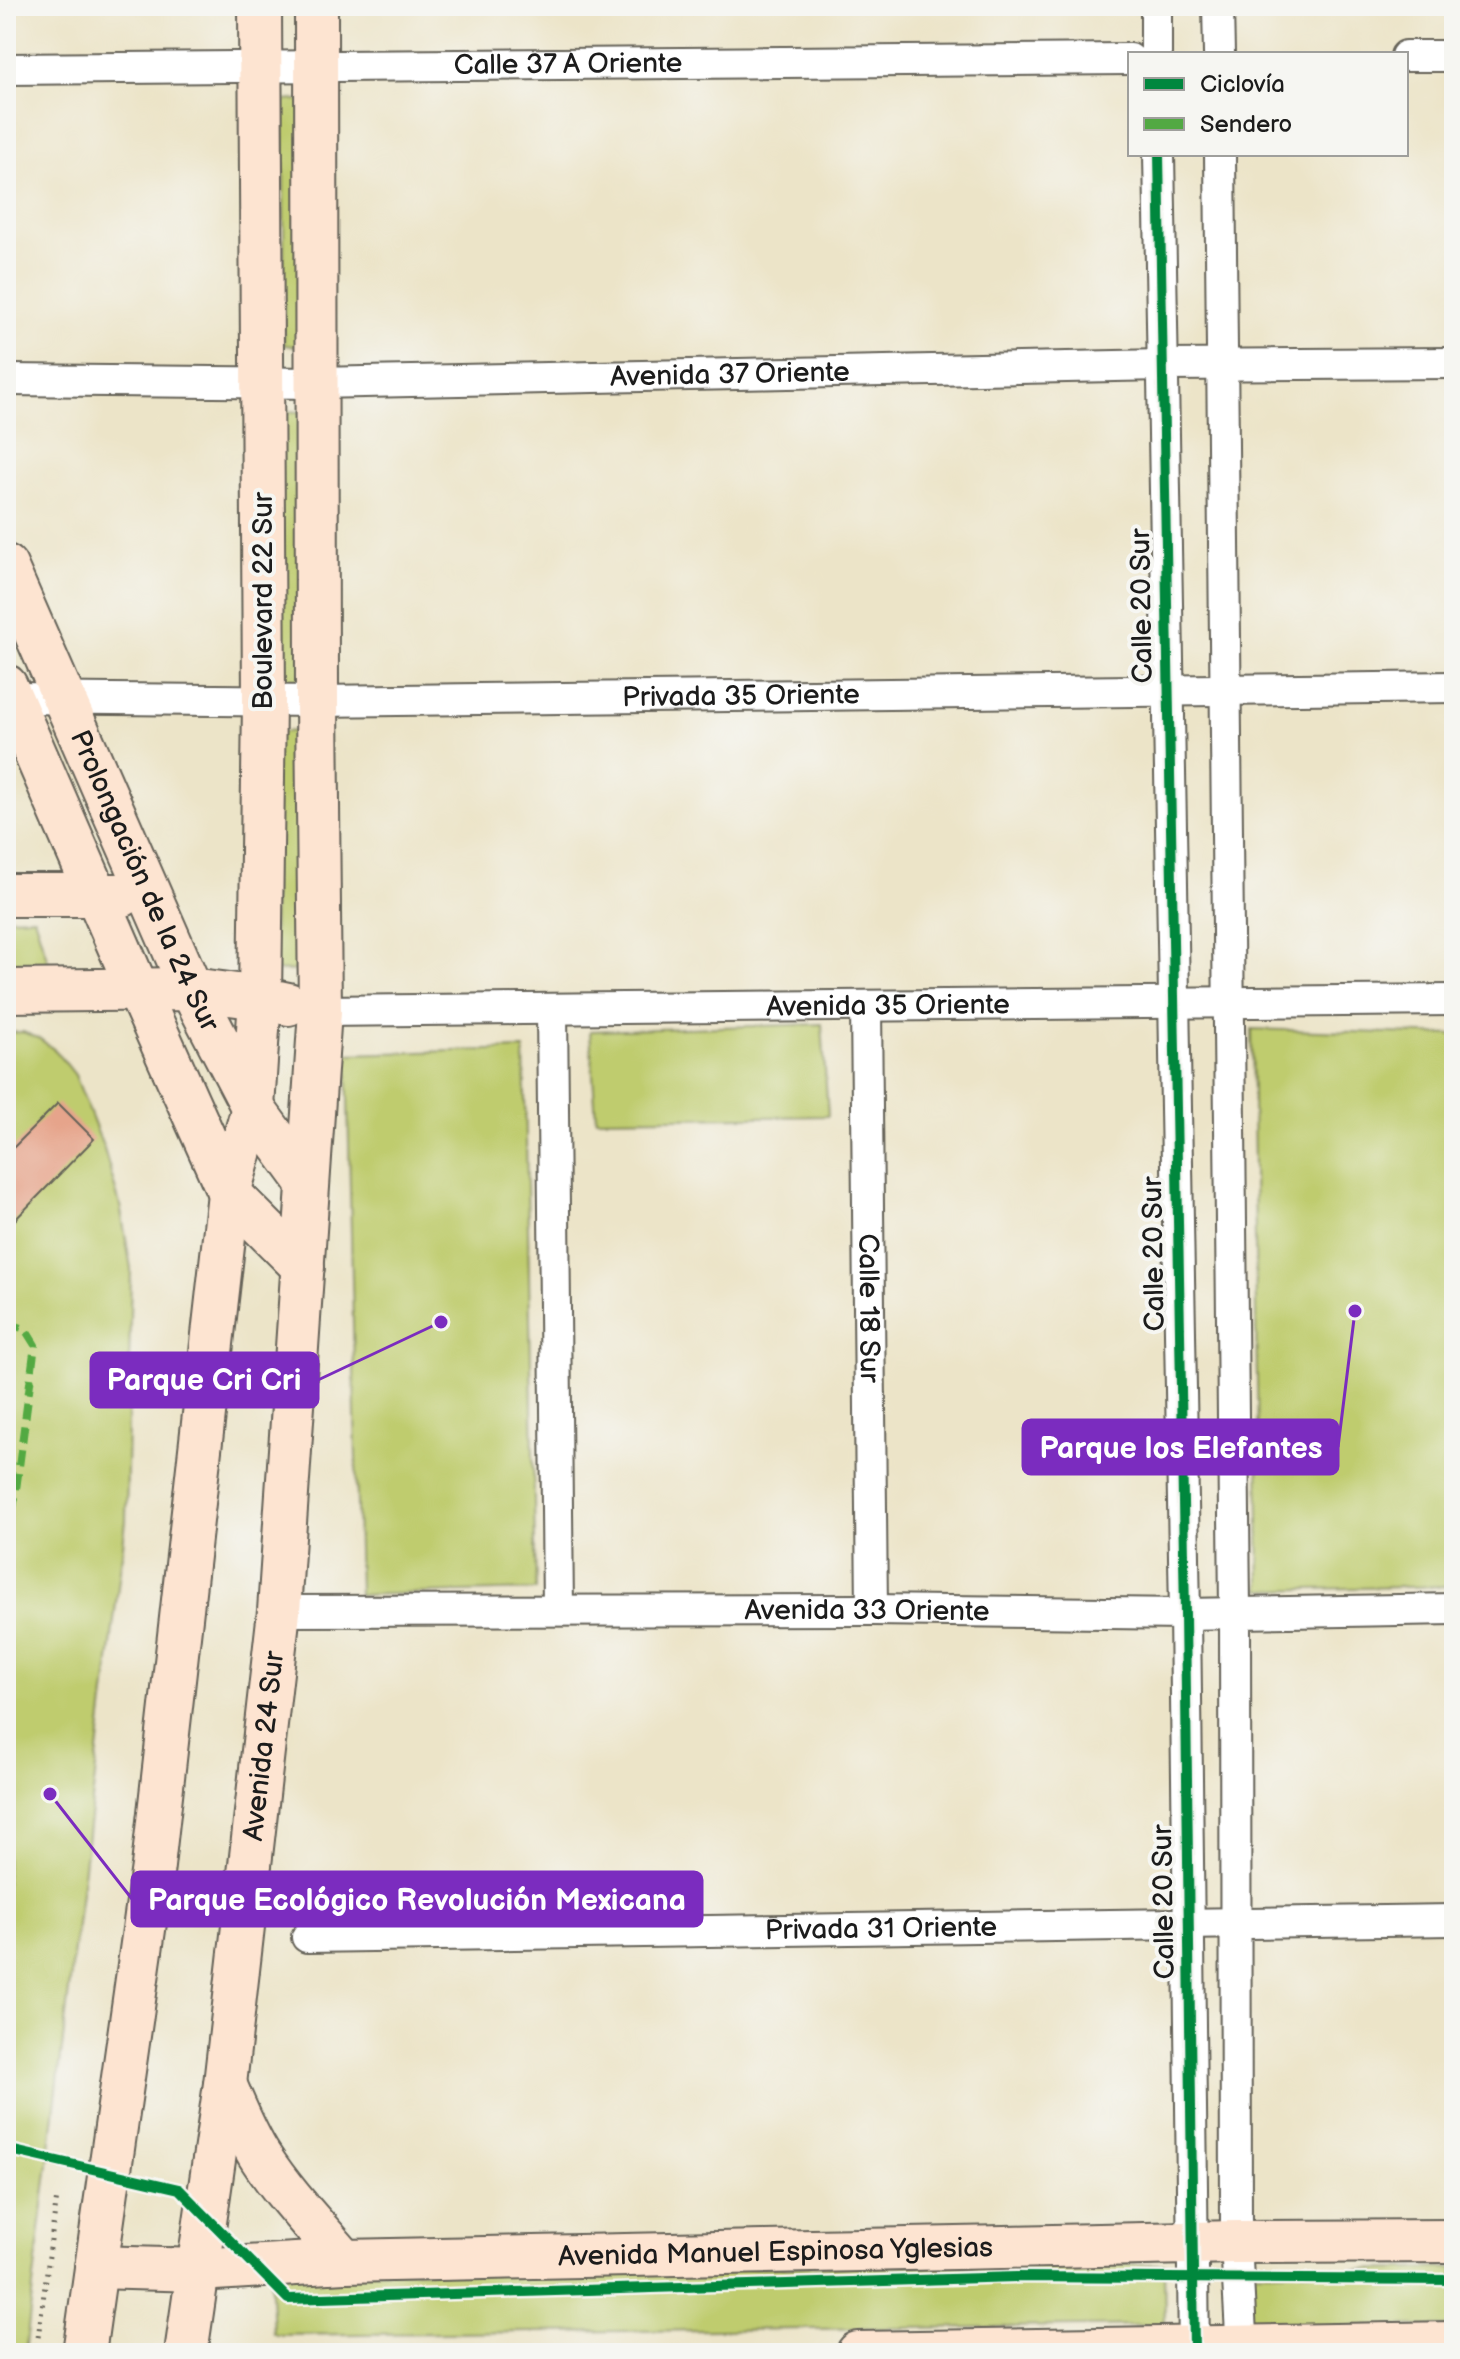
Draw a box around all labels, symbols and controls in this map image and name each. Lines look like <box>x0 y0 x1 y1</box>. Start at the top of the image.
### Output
street label: Calle 37 A Oriente <box>454 46 682 82</box>
legend <box>1128 52 1408 156</box>
text: Ciclovía <box>1200 70 1285 99</box>
text: Sendero <box>1200 110 1292 139</box>
street label: Avenida 37 Oriente <box>610 355 850 393</box>
street label: Boulevard 22 Sur <box>247 491 280 710</box>
street label: Calle 20 Sur <box>1124 527 1160 684</box>
street label: Privada 35 Oriente <box>622 678 860 714</box>
street label: Prolongación de la 24 Sur <box>63 725 227 1038</box>
street label: Avenida 35 Oriente <box>766 988 1010 1023</box>
street label: Calle 20 Sur <box>1136 1175 1172 1332</box>
street label: Calle 18 Sur <box>852 1233 886 1384</box>
callout: Parque Cri Cri <box>91 1353 318 1407</box>
text: Parque Cri Cri <box>107 1363 301 1399</box>
callout: Parque los Elefantes <box>1023 1420 1338 1474</box>
text: Parque los Elefantes <box>1040 1431 1322 1467</box>
street label: Avenida 33 Oriente <box>745 1593 990 1628</box>
street label: Avenida 24 Sur <box>236 1648 291 1843</box>
street label: Calle 20 Sur <box>1146 1823 1182 1980</box>
callout: Parque Ecológico Revolución Mexicana <box>132 1872 702 1926</box>
text: Parque Ecológico Revolución Mexicana <box>148 1883 686 1919</box>
street label: Privada 31 Oriente <box>765 1910 997 1947</box>
street label: Avenida Manuel Espinosa Yglesias <box>558 2231 994 2273</box>

